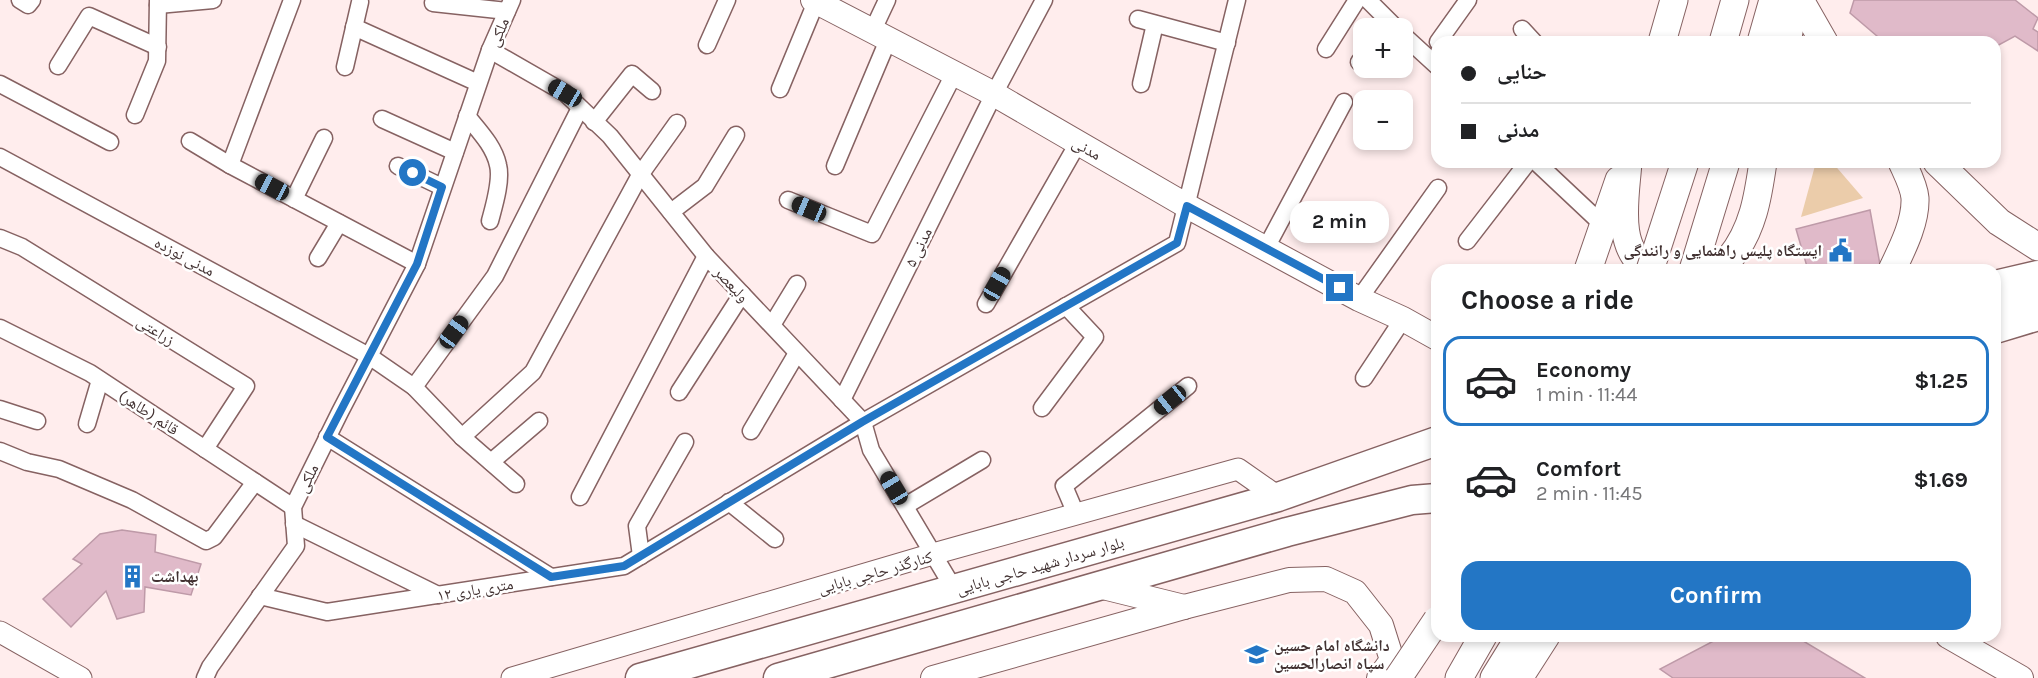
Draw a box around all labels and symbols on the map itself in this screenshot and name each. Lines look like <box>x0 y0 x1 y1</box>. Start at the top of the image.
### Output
street label: ملکی <box>484 15 514 50</box>
car <box>545 76 585 110</box>
street label: مدنی <box>1068 133 1105 165</box>
route start <box>399 159 426 186</box>
car <box>252 171 292 203</box>
car <box>789 194 829 224</box>
callout: 2 min <box>1290 201 1390 243</box>
street label: مدنی ۵ <box>901 225 937 270</box>
street label: مدنی نوزده <box>151 233 218 281</box>
public building icon: ایستگاه پلیس راهنمایی و رانندگی <box>1827 237 1853 263</box>
place label: ایستگاه پلیس راهنمایی و رانندگی <box>1623 241 1822 260</box>
street label: ولیعصر <box>710 262 753 306</box>
car <box>980 264 1014 304</box>
route end <box>1326 274 1353 301</box>
street label: زراعتی <box>133 312 178 350</box>
car <box>436 312 472 352</box>
car <box>1150 382 1190 418</box>
street label: قائم (طاهر) <box>114 386 182 440</box>
street label: ملکی <box>292 461 323 496</box>
car <box>877 468 911 508</box>
street label: بلوار سردار شهید حاجی بابایی <box>954 532 1126 599</box>
street label: کنارگذر حاجی بابایی <box>816 547 935 599</box>
building icon: بهداشت <box>120 563 146 589</box>
place label: بهداشت <box>151 567 198 586</box>
street label: ۱۲ متری یاری <box>436 574 515 606</box>
place label: دانشگاه امام حسین سپاه انصارالحسین <box>1274 636 1390 673</box>
school or university icon: دانشگاه امام حسین سپاه انصارالحسین <box>1243 641 1269 667</box>

